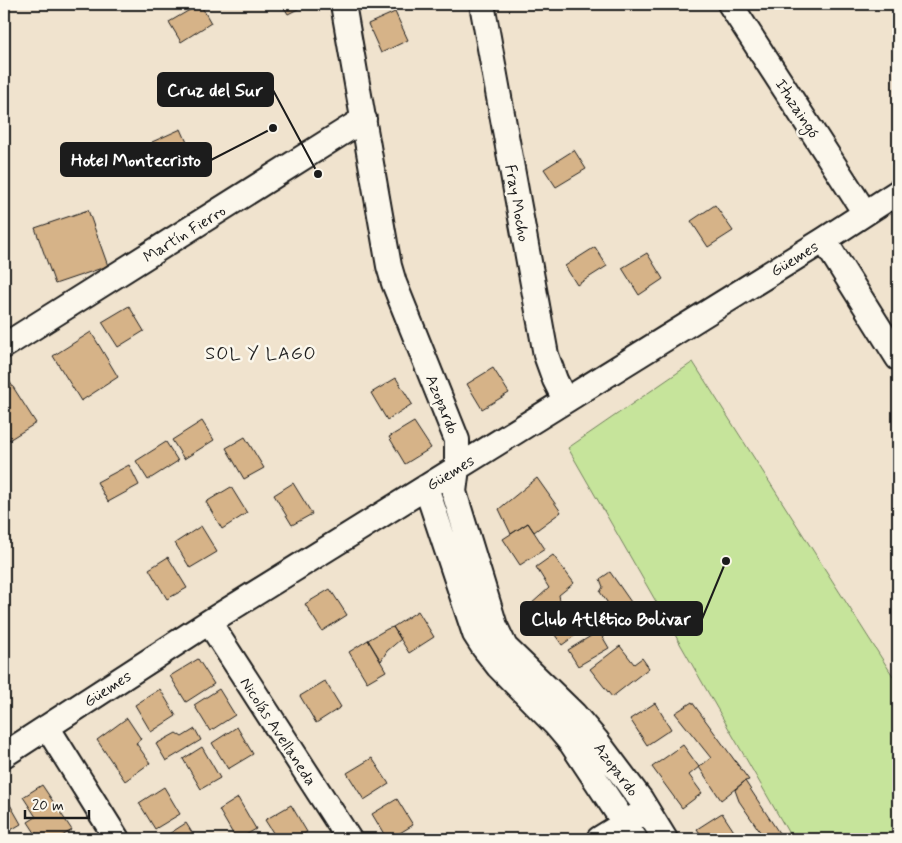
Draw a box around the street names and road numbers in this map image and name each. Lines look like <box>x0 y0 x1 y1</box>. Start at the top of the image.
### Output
street label: Ituzaingó <box>769 75 824 143</box>
street label: Fray Mocho <box>499 163 534 244</box>
street label: Martín Fierro <box>140 200 230 268</box>
street label: Güemes <box>767 236 823 282</box>
street label: Azopardo <box>420 372 463 437</box>
street label: Güemes <box>423 450 479 496</box>
street label: Güemes <box>80 666 136 712</box>
street label: Nicolás Avellaneda <box>235 673 321 790</box>
street label: Azopardo <box>589 739 643 801</box>

